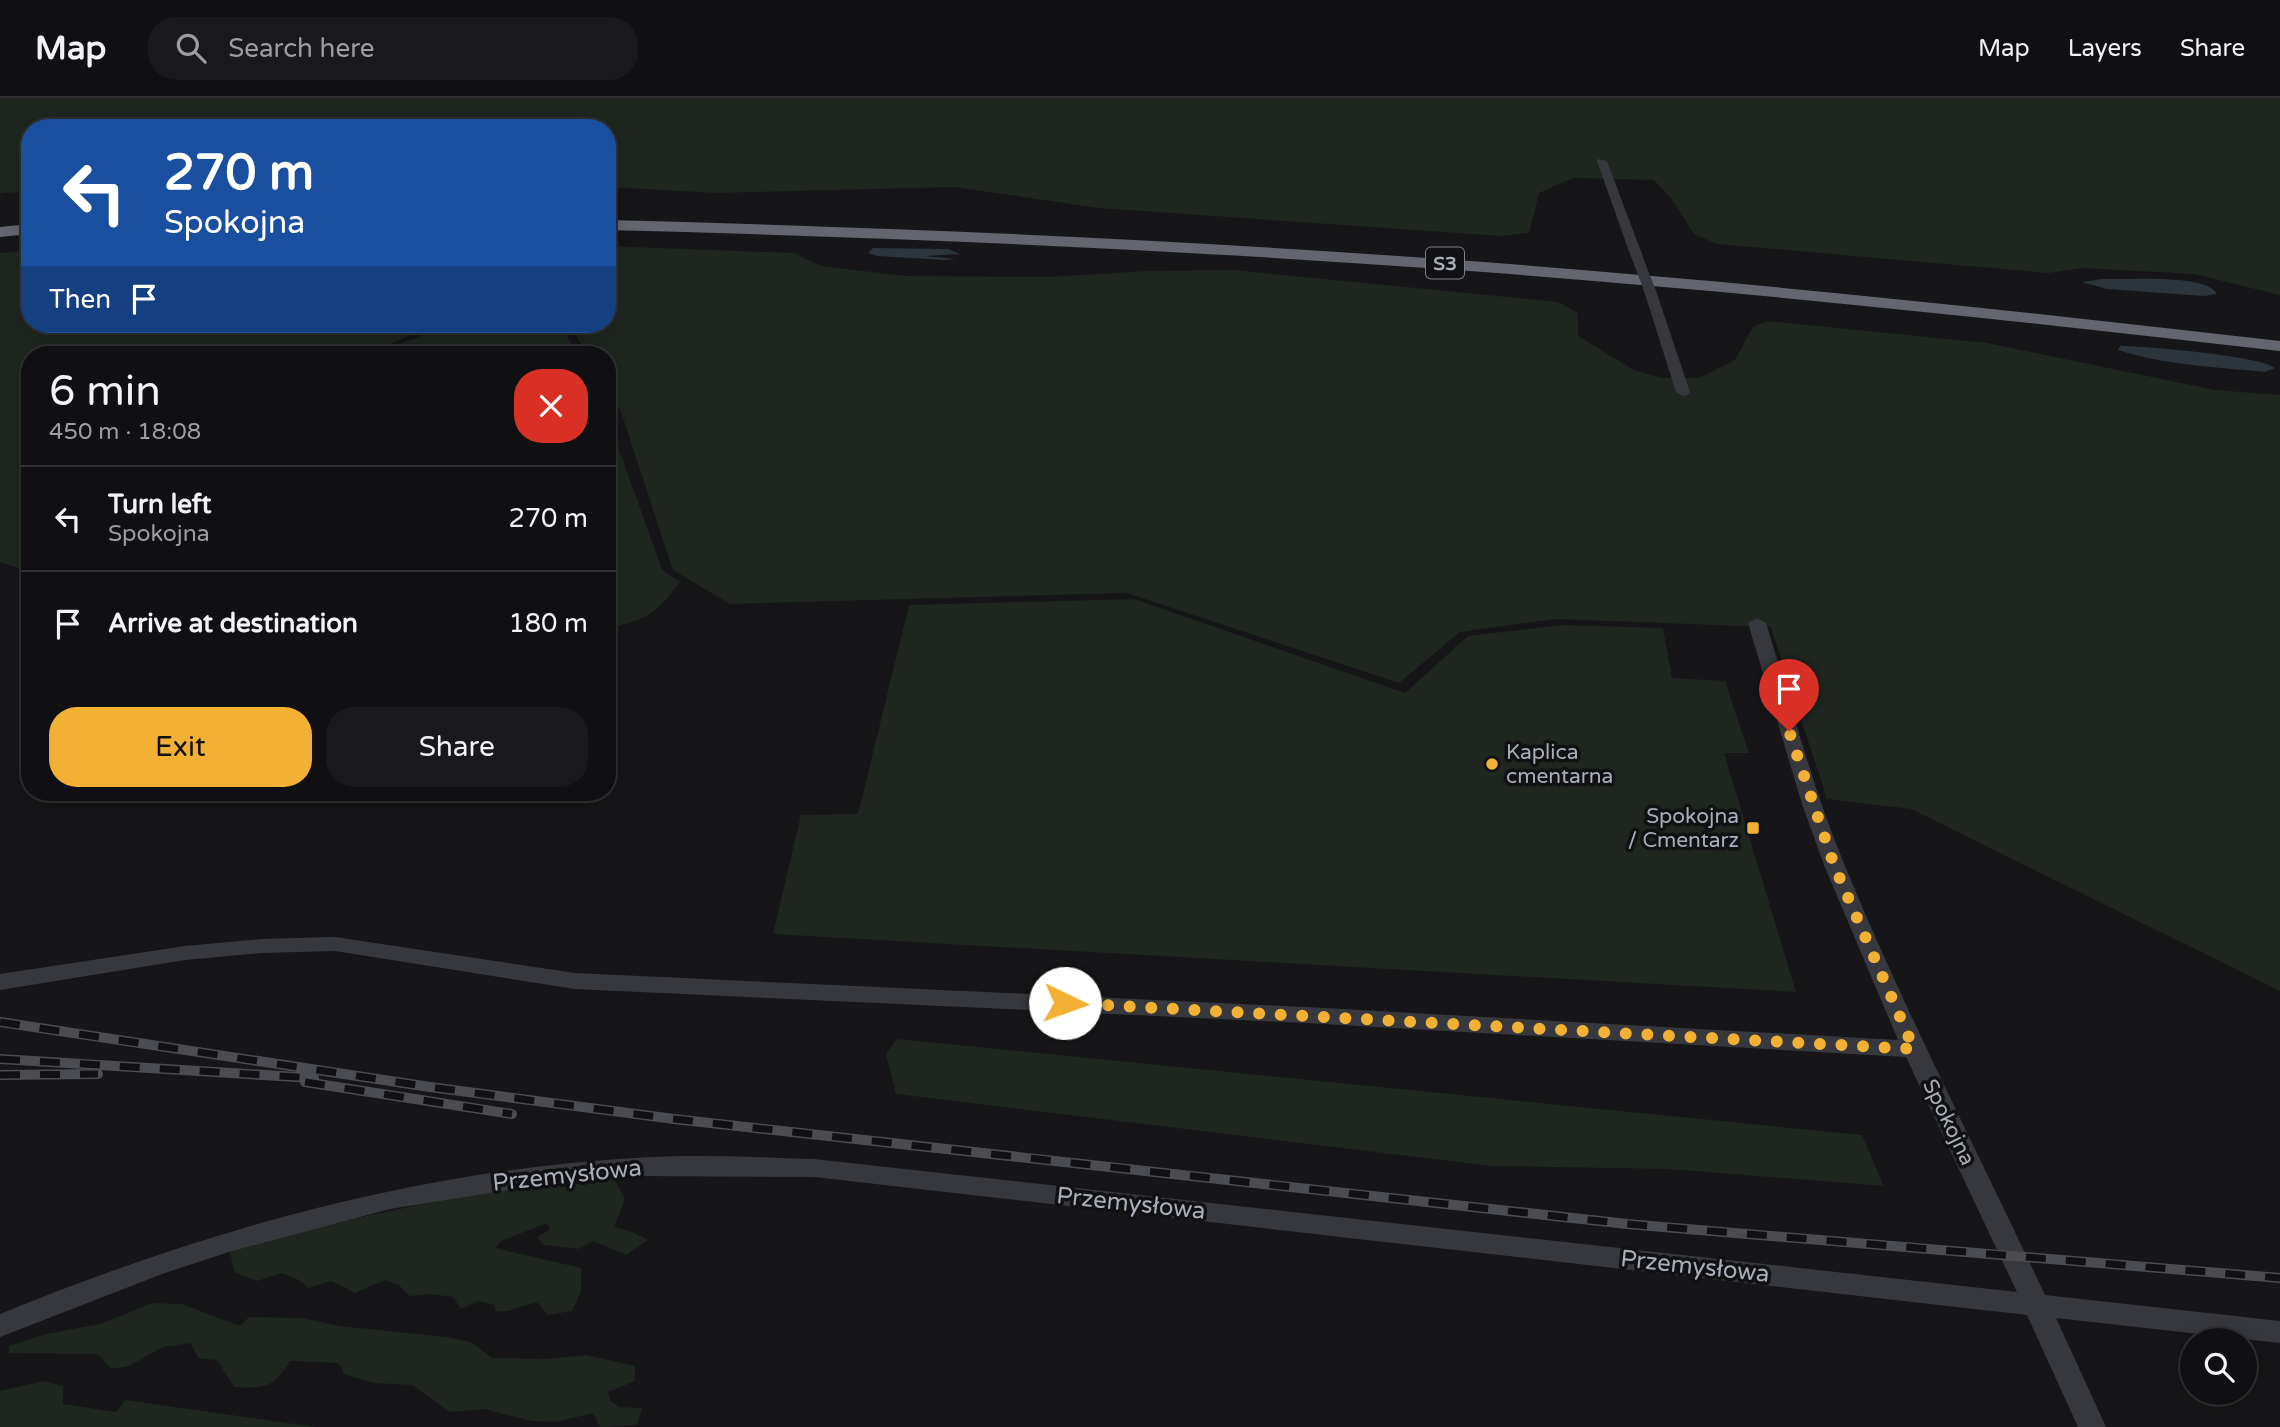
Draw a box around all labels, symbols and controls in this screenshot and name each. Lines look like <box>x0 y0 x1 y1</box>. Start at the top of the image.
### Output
search box <box>148 17 638 80</box>
text: Map <box>35 29 106 68</box>
icon: search <box>172 29 210 67</box>
text: Search here <box>228 33 374 64</box>
text: Map <box>1978 34 2030 63</box>
text: Layers <box>2068 34 2142 63</box>
text: Share <box>2180 34 2245 63</box>
text: 270 m <box>164 144 314 203</box>
icon: left <box>49 147 140 238</box>
text: Spokojna <box>164 204 305 242</box>
road number: S3 <box>1426 248 1464 279</box>
icon: arrive <box>125 280 163 318</box>
text: Then <box>49 284 111 315</box>
text: 6 min <box>49 366 161 417</box>
button: close <box>514 369 588 443</box>
text: 450 m · 18:08 <box>49 418 201 446</box>
text: Turn left <box>108 489 211 520</box>
icon: left <box>49 500 87 538</box>
text: 270 m <box>508 503 588 534</box>
text: Spokojna <box>108 520 210 548</box>
icon: arrive <box>49 605 87 643</box>
text: Arrive at destination <box>108 608 358 639</box>
text: 180 m <box>508 608 588 639</box>
pin <box>1759 659 1819 731</box>
icon: arrive <box>1770 670 1808 708</box>
button: Exit <box>49 707 312 787</box>
button: Share <box>326 707 588 787</box>
place label: Kaplica cmentarna <box>1506 740 1613 789</box>
marker: Kaplica cmentarna <box>1484 756 1500 772</box>
place label: Spokojna / Cmentarz <box>1628 804 1739 853</box>
marker: Spokojna / Cmentarz <box>1745 820 1761 836</box>
position arrow <box>1028 966 1102 1040</box>
street label: Spokojna <box>1917 1075 1980 1169</box>
street label: Przemysłowa <box>491 1153 643 1198</box>
street label: Przemysłowa <box>1055 1181 1207 1226</box>
street label: Przemysłowa <box>1619 1244 1771 1289</box>
map controls <box>2180 1328 2257 1405</box>
button: search <box>2180 1328 2257 1405</box>

